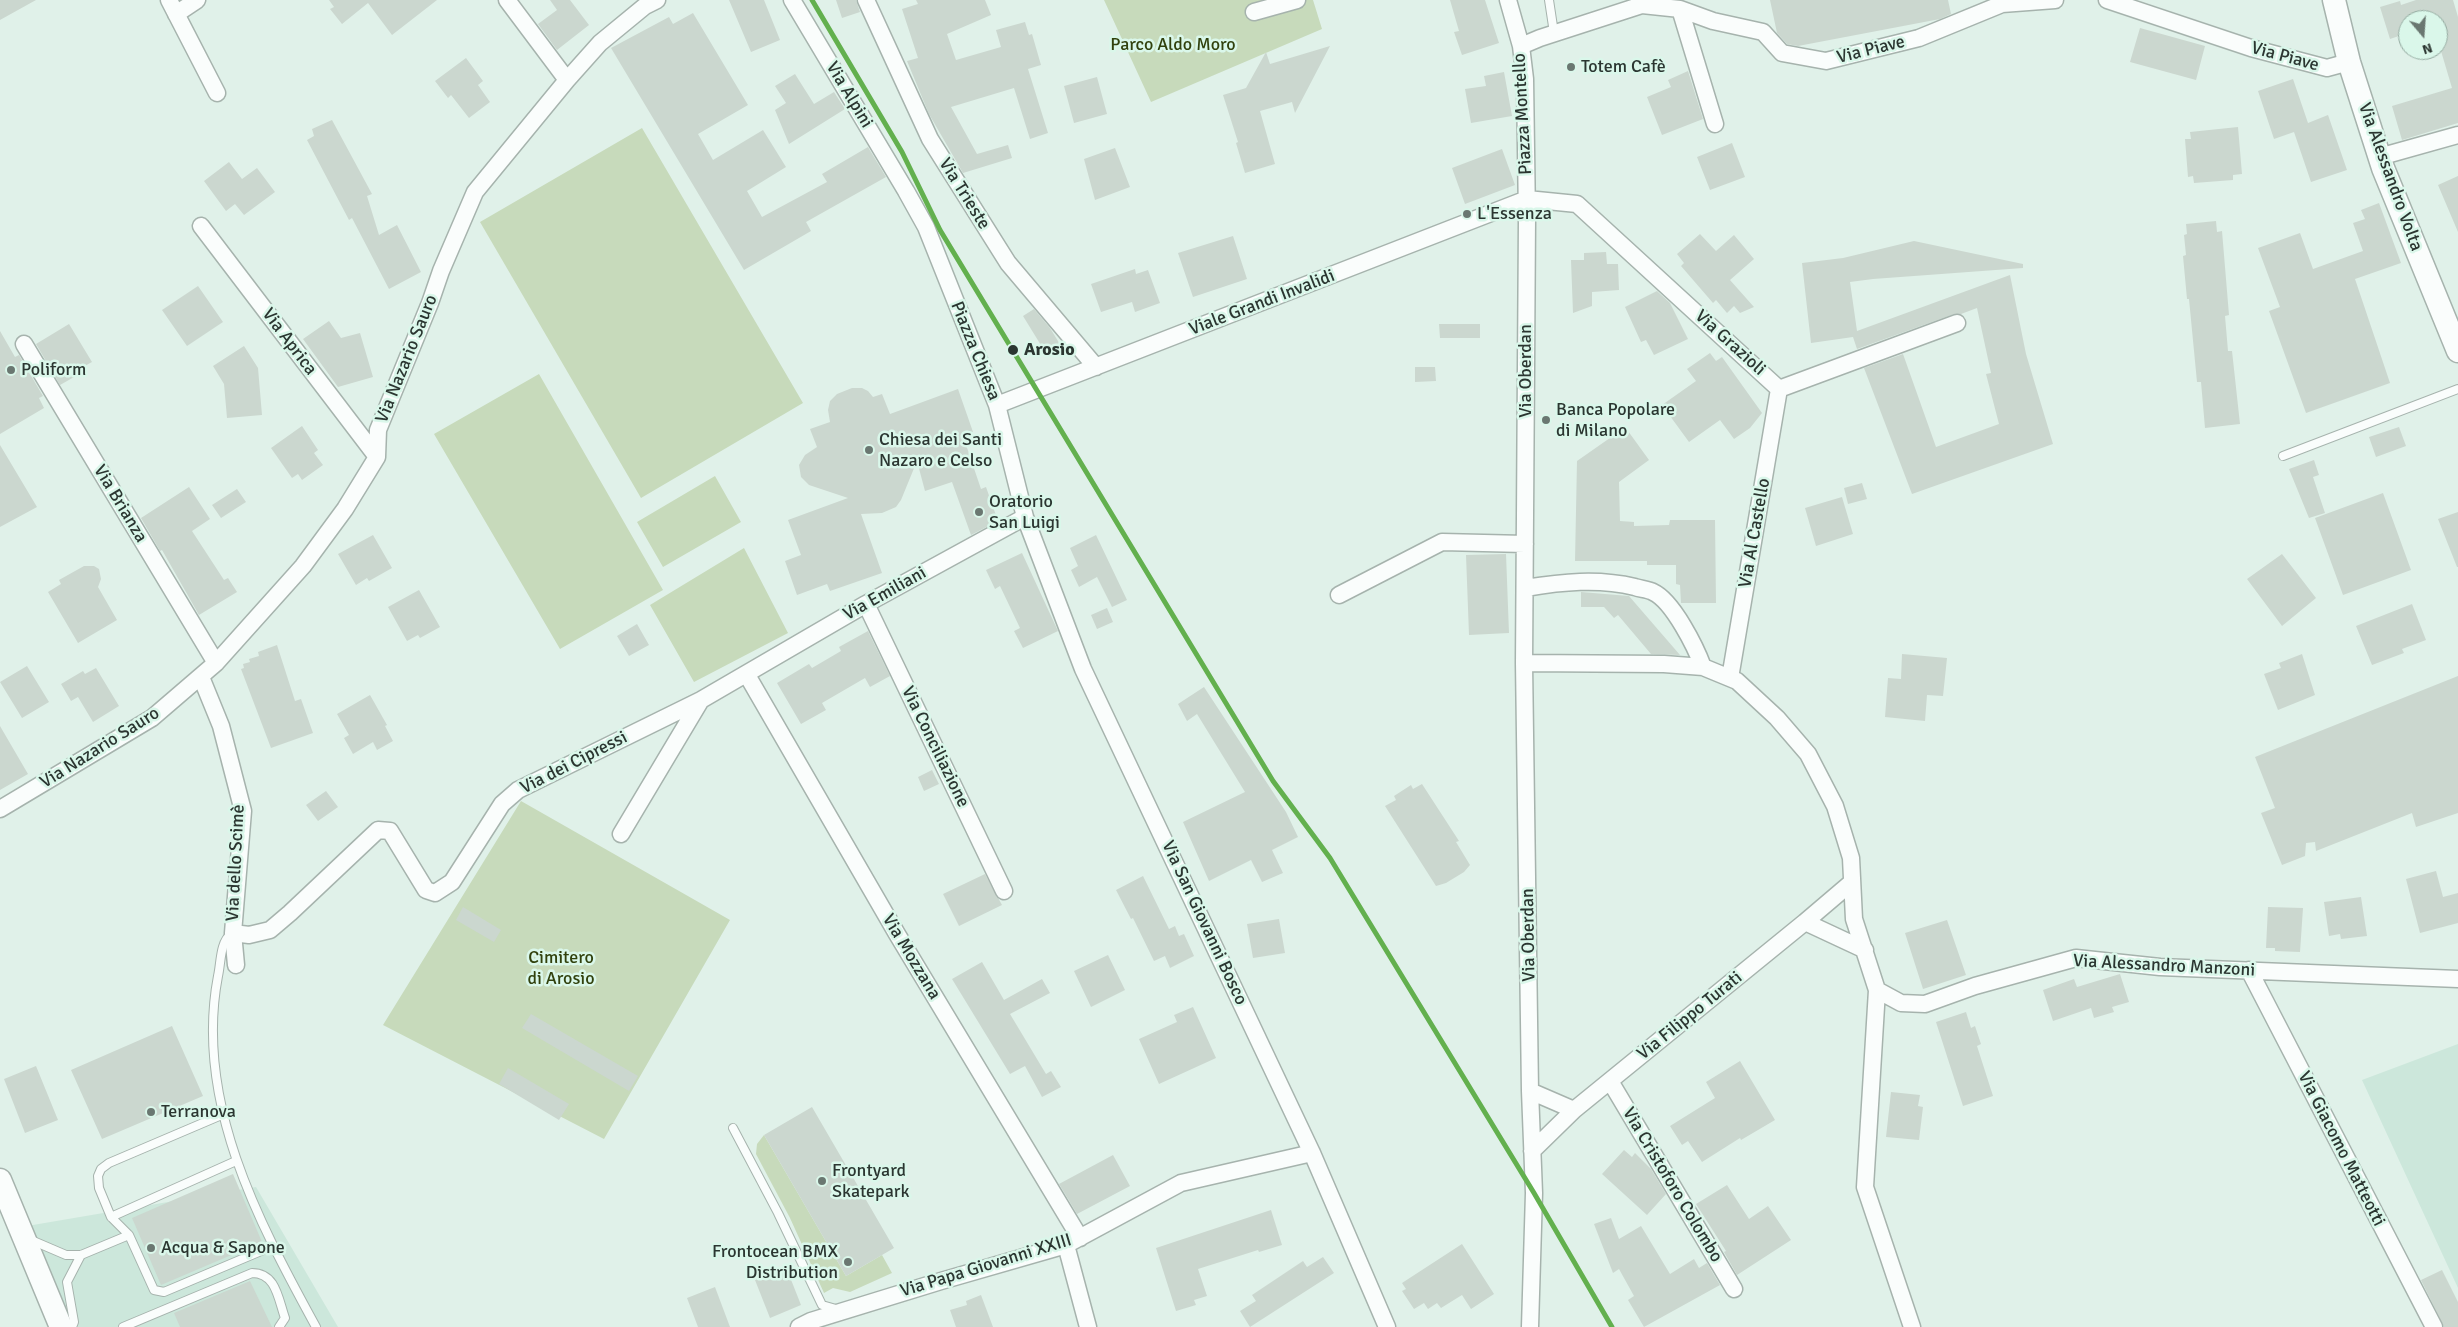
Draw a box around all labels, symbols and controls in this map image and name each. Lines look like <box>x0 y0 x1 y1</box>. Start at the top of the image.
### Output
north arrow <box>2398 10 2448 60</box>
street label: Via Piave <box>1835 31 1907 69</box>
park label: Parco Aldo Moro <box>1110 34 1236 56</box>
street label: Via Piave <box>2249 38 2321 76</box>
text: N <box>2420 39 2435 58</box>
street label: Piazza Montello <box>1509 53 1537 175</box>
place label: Totem Cafè <box>1581 56 1666 78</box>
street label: Via Alpini <box>821 58 877 132</box>
marker: Totem Cafè <box>1565 61 1577 73</box>
street label: Via Alessandro Volta <box>2353 100 2427 254</box>
street label: Via Trieste <box>934 154 994 234</box>
place label: L'Essenza <box>1477 203 1552 225</box>
marker: L'Essenza <box>1461 208 1473 220</box>
street label: Viale Grandi Invalidi <box>1186 265 1338 341</box>
street label: Via Nazario Sauro <box>371 292 443 426</box>
street label: Piazza Chiesa <box>945 298 1005 404</box>
street label: Via Aprica <box>257 304 321 380</box>
street label: Via Grazioli <box>1690 306 1770 380</box>
street label: Via Oberdan <box>1515 324 1537 418</box>
place label: Arosio <box>1024 339 1075 361</box>
marker: Arosio <box>1006 343 1020 357</box>
place label: Poliform <box>21 359 86 381</box>
marker: Poliform <box>5 364 17 376</box>
place label: Banca Popolare di Milano <box>1556 399 1675 442</box>
marker: Banca Popolare di Milano <box>1540 414 1552 426</box>
place label: Chiesa dei Santi Nazaro e Celso <box>879 429 1002 472</box>
marker: Chiesa dei Santi Nazaro e Celso <box>863 444 875 456</box>
street label: Via Brianza <box>88 461 152 547</box>
street label: Via Al Castello <box>1735 477 1775 589</box>
place label: Oratorio San Luigi <box>989 491 1060 534</box>
marker: Oratorio San Luigi <box>973 506 985 518</box>
street label: Via Emiliani <box>840 562 930 626</box>
street label: Via Conciliazione <box>896 683 974 811</box>
street label: Via Nazario Sauro <box>36 703 164 793</box>
street label: Via dei Cipressi <box>517 727 631 799</box>
street label: Via dello Scimè <box>222 804 250 922</box>
street label: Via San Giovanni Bosco <box>1156 838 1252 1008</box>
street label: Via Oberdan <box>1517 888 1541 982</box>
street label: Via Mozzana <box>877 910 945 1004</box>
park label: Cimitero di Arosio <box>527 947 595 990</box>
street label: Via Alessandro Manzoni <box>2072 950 2256 982</box>
street label: Via Filippo Turati <box>1633 967 1747 1065</box>
street label: Via Giacomo Matteotti <box>2293 1068 2389 1230</box>
place label: Terranova <box>161 1101 236 1123</box>
street label: Via Cristoforo Colombo <box>1617 1104 1727 1266</box>
marker: Terranova <box>145 1106 157 1118</box>
place label: Frontyard Skatepark <box>832 1160 909 1202</box>
marker: Frontyard Skatepark <box>816 1175 828 1187</box>
street label: Via Papa Giovanni XXIII <box>898 1230 1074 1302</box>
place label: Acqua & Sapone <box>161 1237 285 1259</box>
place label: Frontocean BMX Distribution <box>712 1241 838 1284</box>
marker: Acqua & Sapone <box>145 1242 157 1254</box>
marker: Frontocean BMX Distribution <box>842 1256 854 1268</box>

